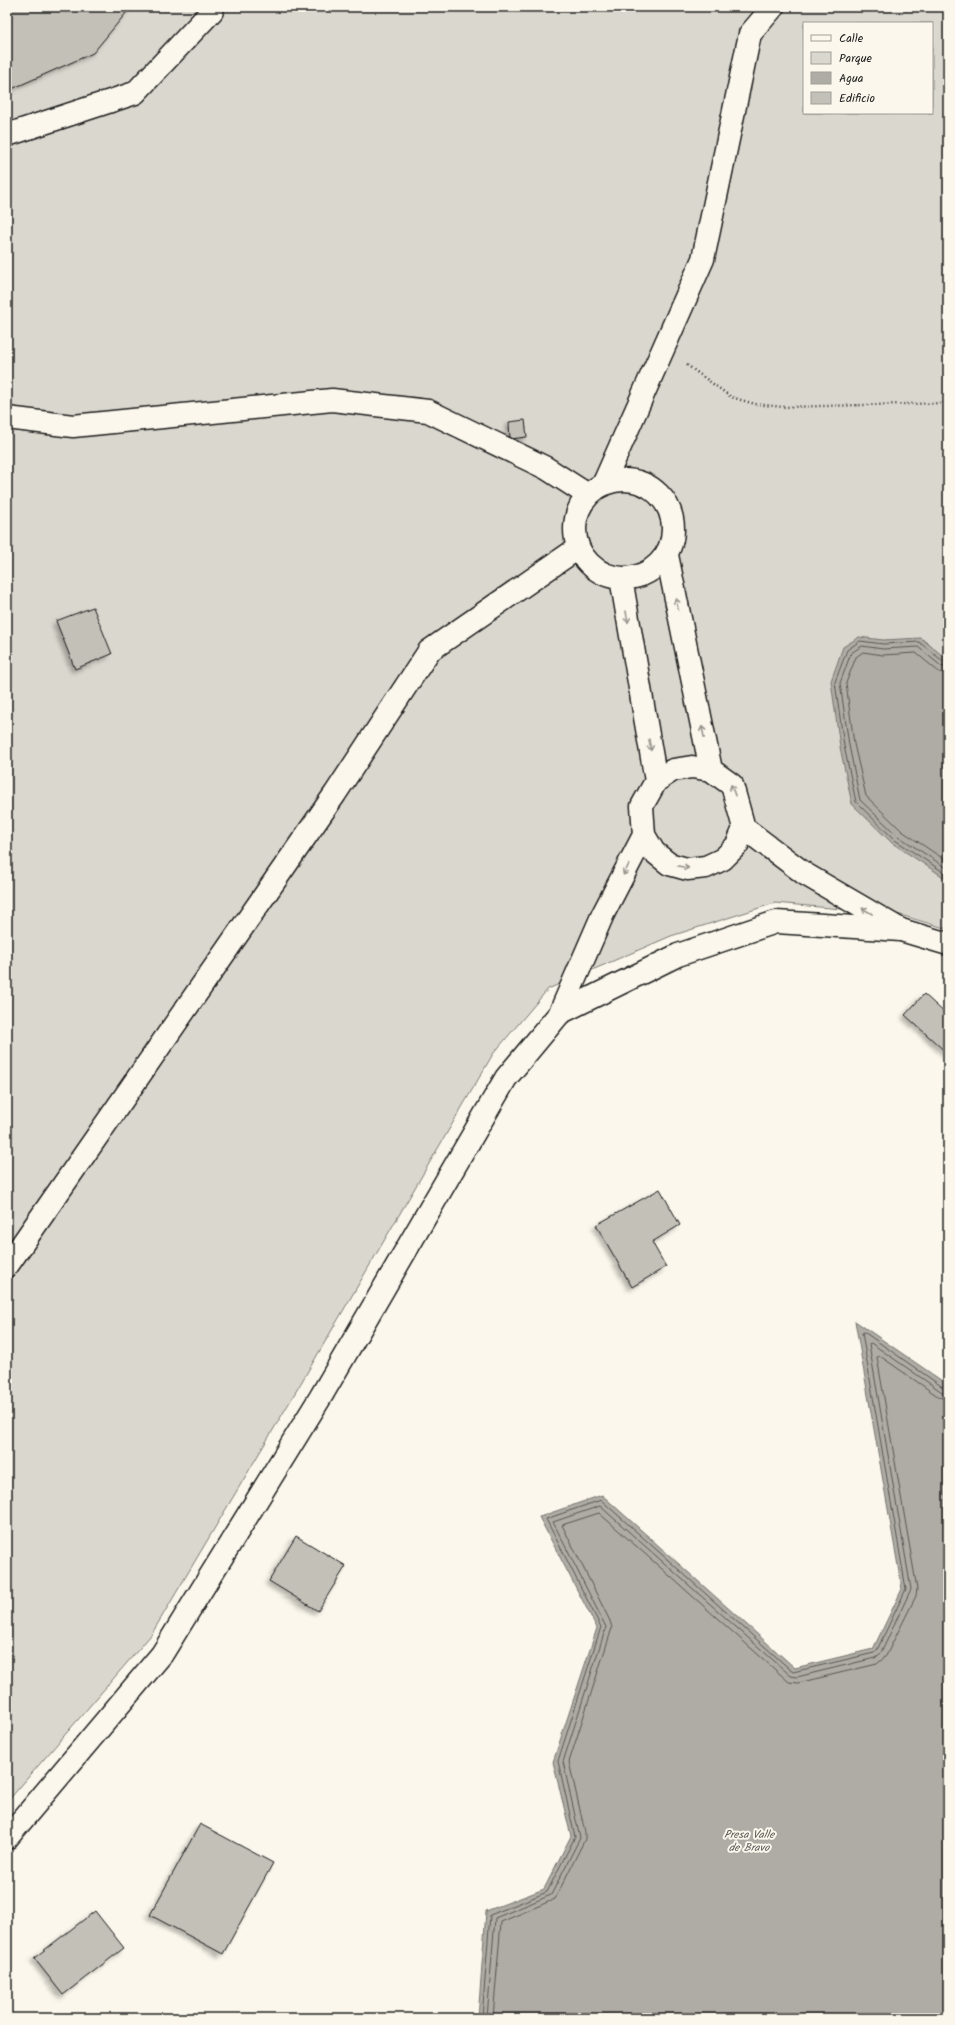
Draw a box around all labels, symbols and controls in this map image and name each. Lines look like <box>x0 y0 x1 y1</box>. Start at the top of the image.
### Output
legend <box>803 22 933 114</box>
text: Calle <box>839 29 864 48</box>
text: Parque <box>839 49 873 68</box>
text: Agua <box>839 69 864 88</box>
text: Edificio <box>839 89 875 108</box>
one-way arrow <box>673 598 681 611</box>
one-way arrow <box>624 610 632 623</box>
one-way arrow <box>699 725 707 738</box>
one-way arrow <box>646 738 654 751</box>
one-way arrow <box>729 784 736 797</box>
one-way arrow <box>622 864 629 876</box>
one-way arrow <box>676 864 689 872</box>
one-way arrow <box>861 906 873 914</box>
water label: Presa Valle de Bravo <box>724 1826 775 1857</box>

